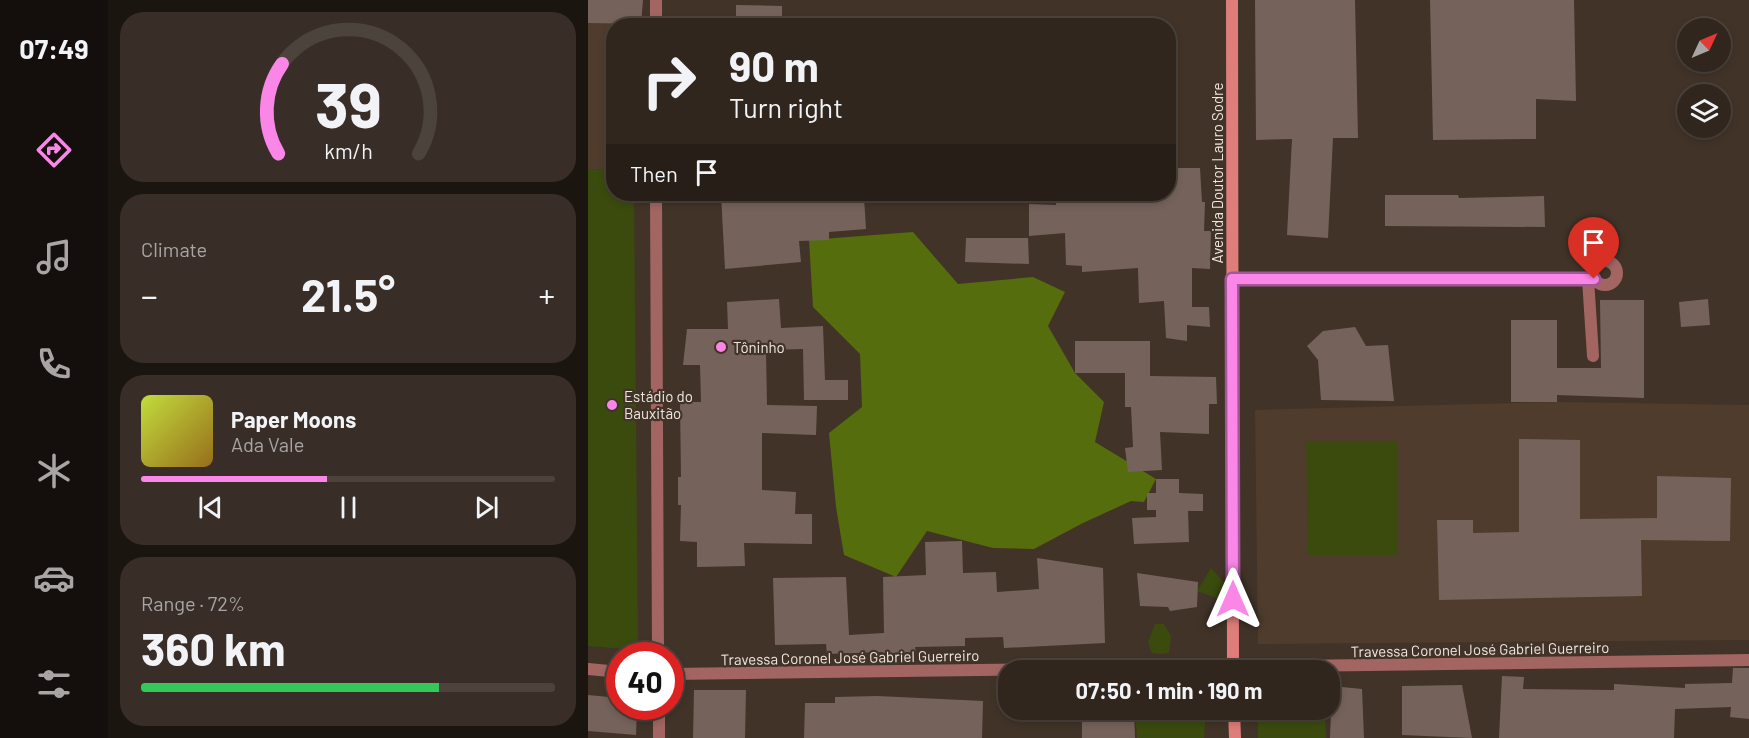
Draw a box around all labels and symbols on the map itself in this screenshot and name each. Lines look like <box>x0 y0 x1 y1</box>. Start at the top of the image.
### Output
north arrow <box>1677 18 1731 72</box>
street label: Avenida Doutor Lauro Sodre <box>1208 83 1226 263</box>
pin <box>1568 217 1619 279</box>
place label: Tôninho <box>733 338 785 356</box>
marker: Tôninho <box>714 340 728 354</box>
place label: Estádio do Bauxitão <box>624 387 693 422</box>
marker: Estádio do Bauxitão <box>605 398 619 412</box>
position arrow <box>1201 567 1265 631</box>
street label: Travessa Coronel José Gabriel Guerreiro <box>1350 638 1610 660</box>
speed limit sign: 40 <box>606 642 684 720</box>
street label: Travessa Coronel José Gabriel Guerreiro <box>720 646 980 668</box>

